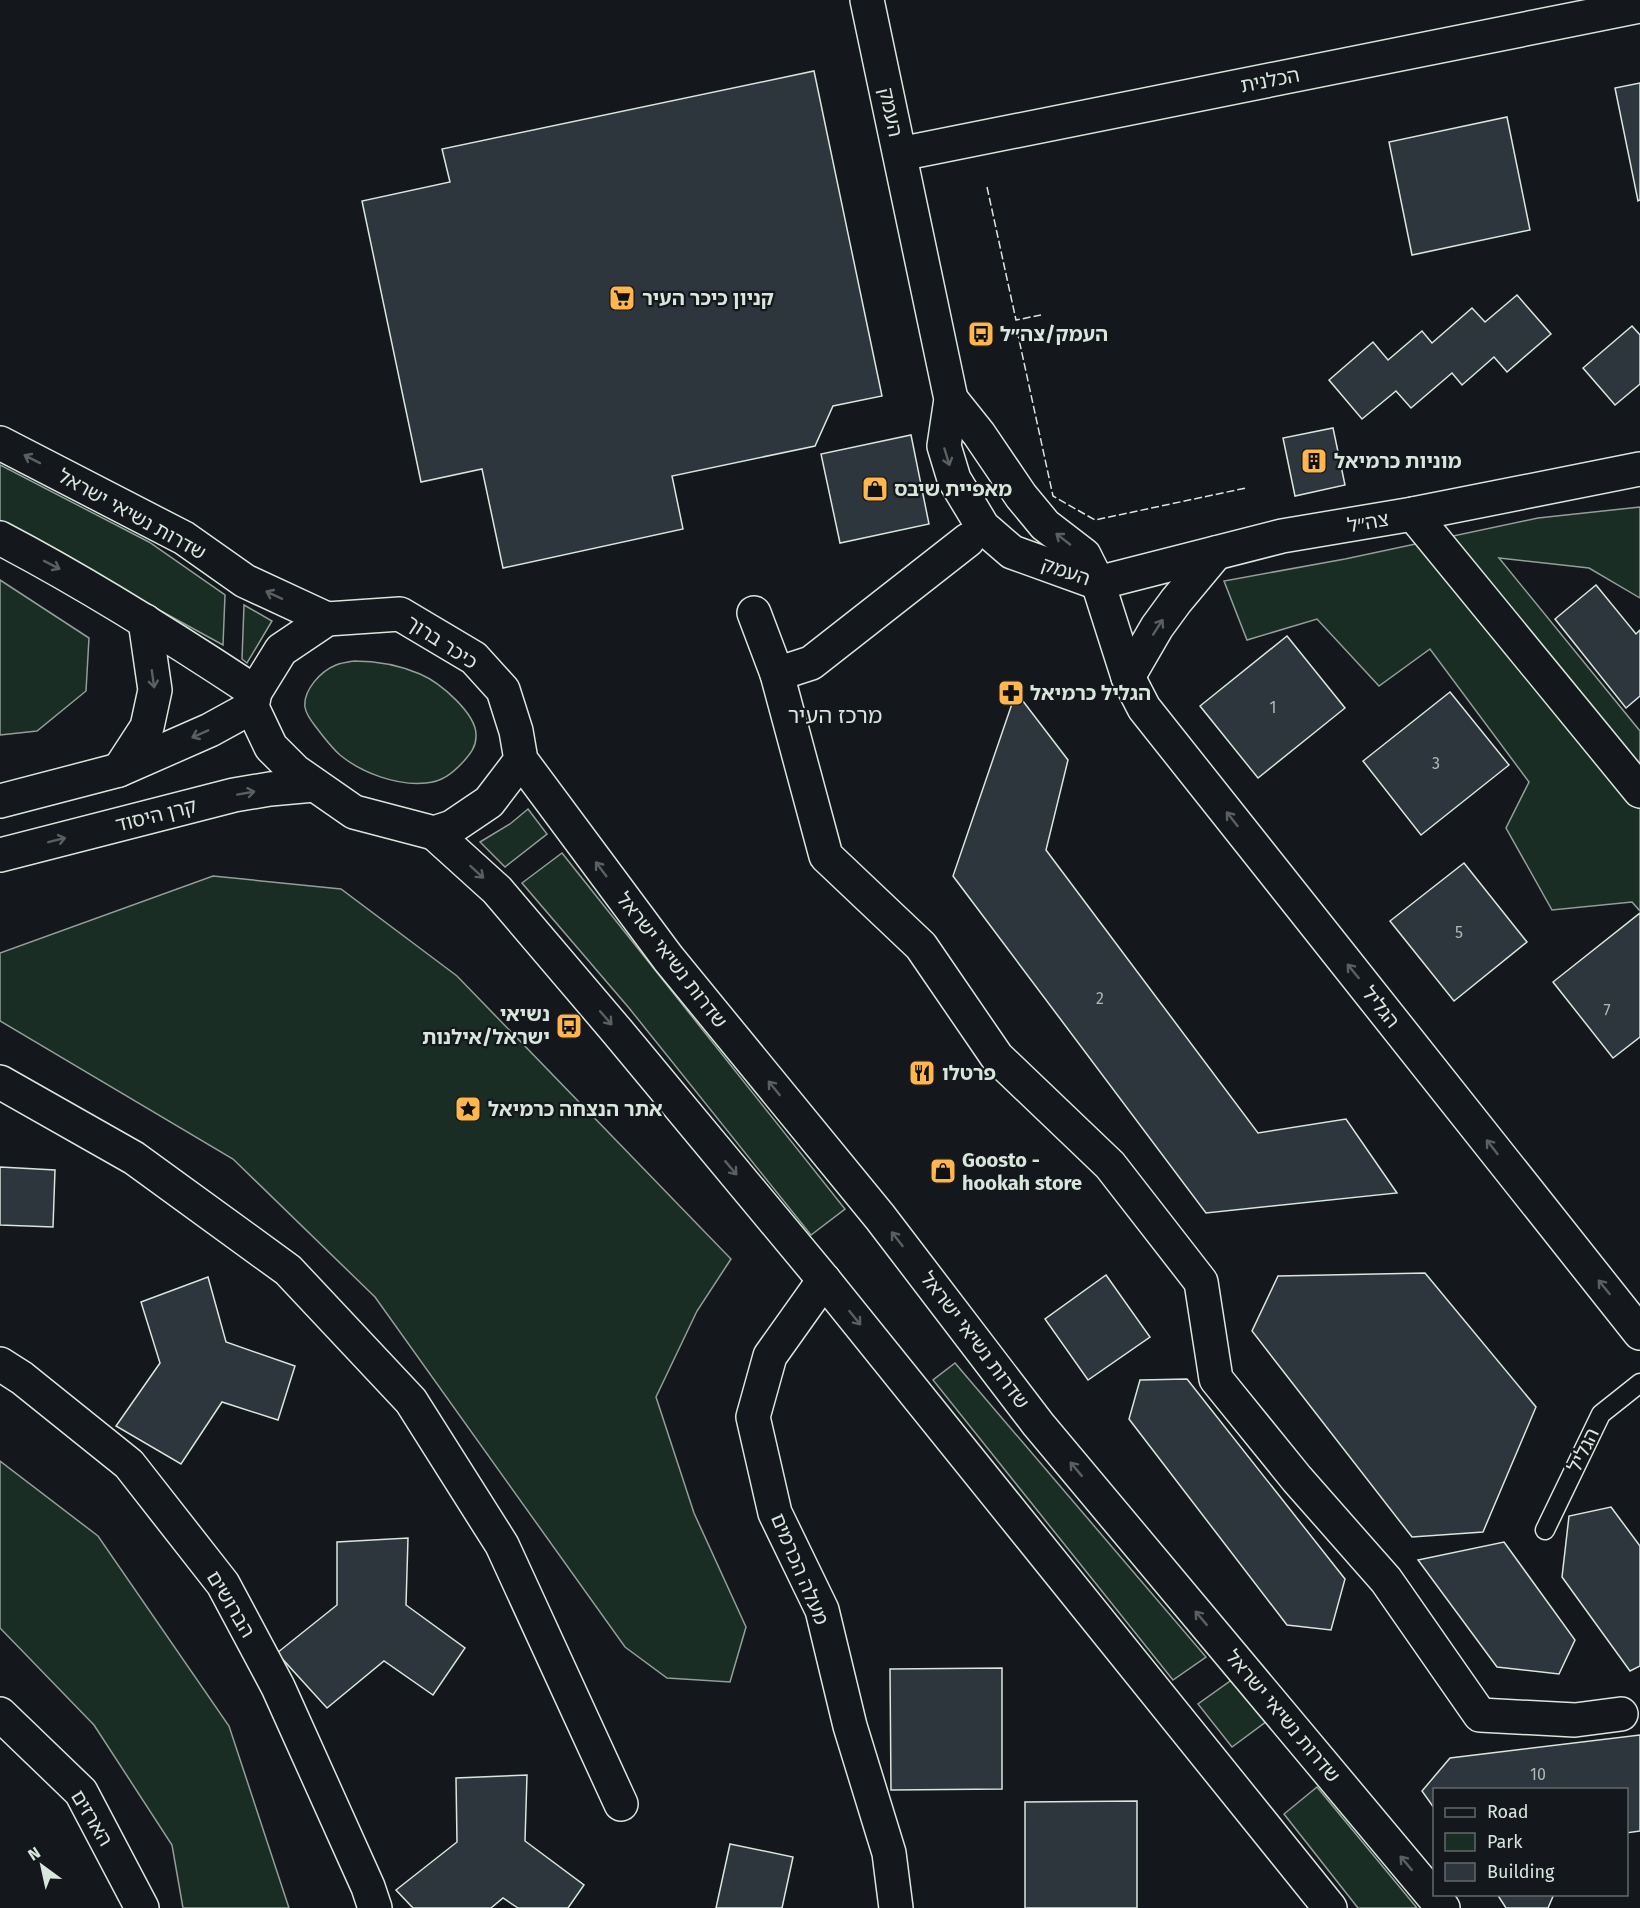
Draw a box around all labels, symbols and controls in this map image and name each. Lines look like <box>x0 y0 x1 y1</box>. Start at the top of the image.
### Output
street label: הכלנית <box>1238 63 1302 97</box>
street label: העמק <box>874 85 908 139</box>
supermarket icon: קניון כיכר העיר <box>607 283 637 313</box>
place label: קניון כיכר העיר <box>642 286 774 310</box>
bus stop icon: העמק/צה״ל <box>966 319 996 349</box>
place label: העמק/צה״ל <box>1000 322 1108 346</box>
building icon: מוניות כרמיאל <box>1299 446 1329 476</box>
one-way arrow <box>942 447 953 466</box>
place label: מוניות כרמיאל <box>1334 449 1461 473</box>
one-way arrow <box>23 453 41 464</box>
street label: שדרות נשיאי ישראל <box>54 463 210 565</box>
shop icon: מאפיית שיבס <box>860 474 890 504</box>
place label: מאפיית שיבס <box>894 477 1012 501</box>
street label: צה״ל <box>1346 507 1390 537</box>
one-way arrow <box>1055 532 1071 545</box>
street label: העמק <box>1038 551 1094 591</box>
one-way arrow <box>43 559 60 571</box>
one-way arrow <box>266 588 284 600</box>
street label: כיכר ברוך <box>402 610 482 674</box>
one-way arrow <box>1152 619 1164 635</box>
one-way arrow <box>148 669 159 689</box>
pharmacy icon: הגליל כרמיאל <box>996 678 1026 708</box>
place label: הגליל כרמיאל <box>1030 681 1151 705</box>
house number: 1 <box>1270 698 1276 717</box>
district label: מרכז העיר <box>788 702 882 729</box>
one-way arrow <box>191 729 209 740</box>
house number: 3 <box>1432 754 1440 773</box>
one-way arrow <box>235 787 255 798</box>
street label: קרן היסוד <box>113 793 199 837</box>
one-way arrow <box>1225 811 1238 827</box>
one-way arrow <box>47 834 66 846</box>
one-way arrow <box>595 861 608 877</box>
one-way arrow <box>469 865 484 879</box>
street label: שדרות נשיאי ישראל <box>612 887 732 1033</box>
house number: 5 <box>1455 923 1463 942</box>
one-way arrow <box>1346 964 1359 980</box>
street label: הגליל <box>1357 981 1405 1033</box>
house number: 2 <box>1096 989 1104 1008</box>
house number: 7 <box>1603 1001 1611 1020</box>
place label: נשיאי ישראל/אילנות <box>422 1002 550 1049</box>
one-way arrow <box>600 1010 613 1026</box>
bus stop icon: נשיאי ישראל/אילנות <box>554 1011 584 1041</box>
restaurant icon: פרטלו <box>907 1058 937 1088</box>
place label: פרטלו <box>942 1061 996 1085</box>
one-way arrow <box>768 1080 781 1096</box>
place icon: אתר הנצחה כרמיאל <box>453 1094 483 1124</box>
place label: אתר הנצחה כרמיאל <box>488 1097 663 1121</box>
one-way arrow <box>1485 1139 1498 1155</box>
place label: Goosto - hookah store <box>962 1148 1082 1195</box>
shop icon: Goosto - hookah store <box>928 1156 958 1186</box>
one-way arrow <box>724 1160 738 1175</box>
one-way arrow <box>891 1231 904 1247</box>
street label: שדרות נשיאי ישראל <box>916 1267 1034 1413</box>
one-way arrow <box>1597 1280 1610 1296</box>
one-way arrow <box>848 1310 861 1326</box>
street label: הגליל <box>1562 1424 1604 1476</box>
one-way arrow <box>1069 1462 1083 1477</box>
street label: מעלה הכרמים <box>766 1510 834 1628</box>
street label: הברושים <box>202 1566 260 1642</box>
one-way arrow <box>1194 1611 1208 1626</box>
street label: שדרות נשיאי ישראל <box>1221 1645 1345 1787</box>
house number: 10 <box>1530 1765 1546 1784</box>
street label: הארזים <box>66 1786 118 1850</box>
legend <box>1433 1788 1628 1896</box>
text: Road <box>1487 1801 1529 1823</box>
text: Park <box>1487 1831 1523 1853</box>
north arrow <box>12 1836 72 1896</box>
text: N <box>24 1843 44 1865</box>
one-way arrow <box>1399 1856 1413 1871</box>
text: Building <box>1487 1861 1555 1883</box>

